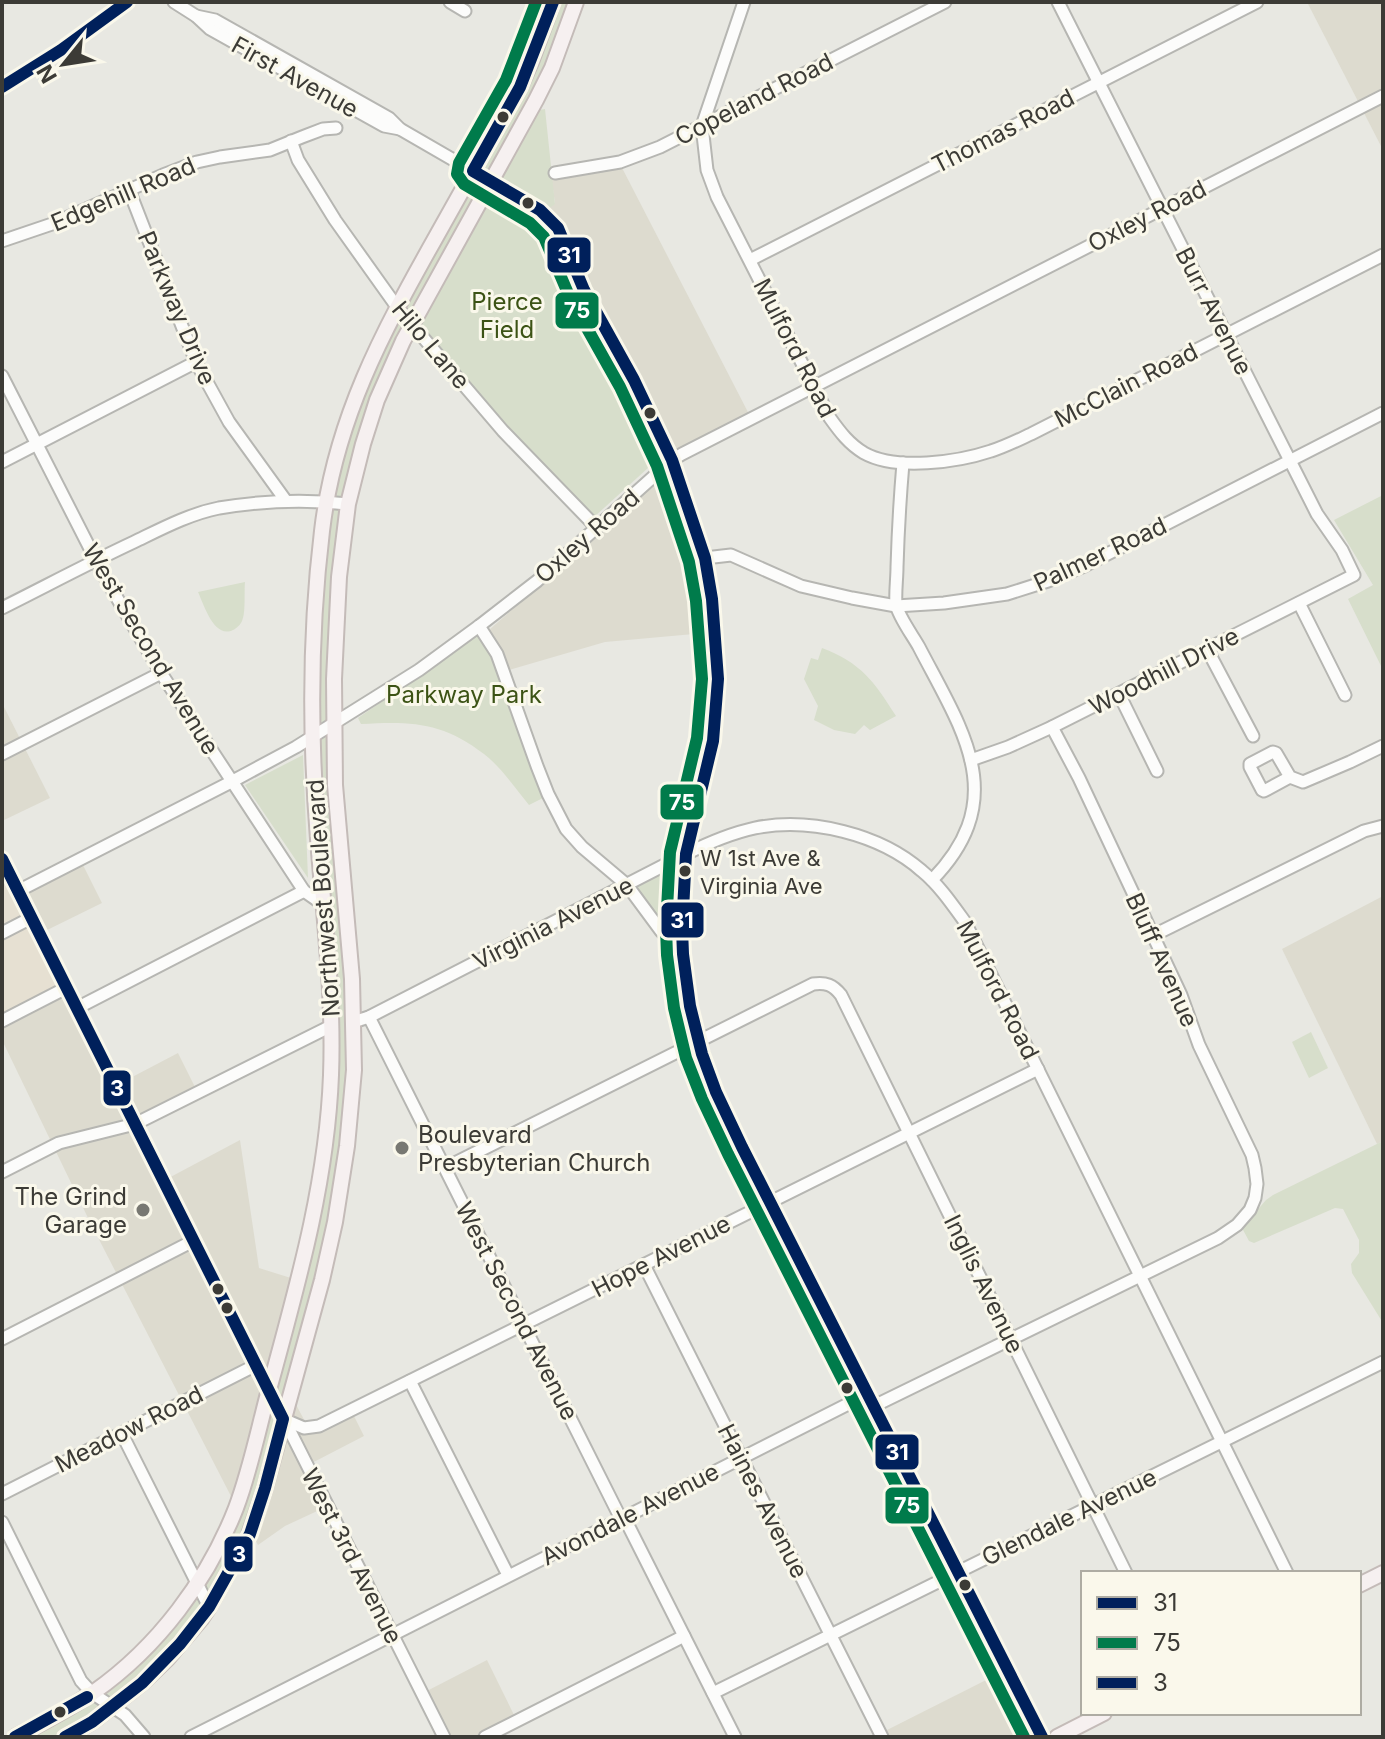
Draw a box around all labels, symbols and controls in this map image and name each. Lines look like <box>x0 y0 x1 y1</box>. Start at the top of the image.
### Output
north arrow <box>24 24 104 104</box>
street label: First Avenue <box>226 30 364 124</box>
street label: Copeland Road <box>670 47 838 151</box>
text: N <box>31 60 62 88</box>
street label: Thomas Road <box>927 83 1079 179</box>
unlabelled marker <box>495 109 511 125</box>
street label: Edgehill Road <box>46 151 200 237</box>
street label: Oxley Road <box>1083 174 1211 258</box>
unlabelled marker <box>520 195 536 211</box>
street label: Parkway Drive <box>132 227 222 389</box>
line badge: 31 <box>546 236 592 274</box>
text: 31 <box>557 242 581 268</box>
street label: Burr Avenue <box>1169 242 1259 380</box>
street label: Mulford Road <box>748 274 842 422</box>
park label: Pierce Field <box>471 287 543 344</box>
line badge: 75 <box>554 291 600 330</box>
street label: Hilo Lane <box>386 295 476 395</box>
text: 75 <box>564 297 590 323</box>
street label: McClain Road <box>1050 336 1202 434</box>
unlabelled marker <box>642 405 658 421</box>
street label: Oxley Road <box>529 483 645 589</box>
street label: Palmer Road <box>1029 511 1171 597</box>
street label: West Second Avenue <box>76 538 226 760</box>
street label: Woodhill Drive <box>1084 621 1244 721</box>
park label: Parkway Park <box>386 680 542 709</box>
street label: Northwest Boulevard <box>300 778 346 1018</box>
line badge: 75 <box>659 783 705 821</box>
text: 75 <box>669 789 695 815</box>
place label: W 1st Ave & Virginia Ave <box>700 845 823 899</box>
marker: W 1st Ave & Virginia Ave <box>677 863 693 879</box>
street label: Virginia Avenue <box>468 870 638 976</box>
street label: Bluff Avenue <box>1120 889 1204 1031</box>
line badge: 31 <box>660 901 705 939</box>
text: 31 <box>670 907 694 933</box>
street label: Mulford Road <box>951 916 1045 1064</box>
line badge: 3 <box>102 1069 132 1107</box>
text: 3 <box>110 1075 124 1101</box>
place label: Boulevard Presbyterian Church <box>418 1120 650 1177</box>
marker: Boulevard Presbyterian Church <box>393 1139 411 1157</box>
place label: The Grind Garage <box>15 1182 127 1239</box>
street label: West Second Avenue <box>449 1197 585 1425</box>
marker: The Grind Garage <box>134 1201 152 1219</box>
street label: Hope Avenue <box>587 1209 735 1303</box>
street label: Inglis Avenue <box>938 1210 1030 1358</box>
unlabelled marker <box>210 1281 226 1297</box>
unlabelled marker <box>219 1300 235 1316</box>
street label: Meadow Road <box>50 1379 208 1479</box>
unlabelled marker <box>839 1380 855 1396</box>
street label: Haines Avenue <box>712 1419 814 1583</box>
line badge: 31 <box>874 1433 920 1471</box>
text: 31 <box>885 1439 909 1465</box>
street label: Avondale Avenue <box>536 1457 724 1571</box>
street label: Glendale Avenue <box>977 1462 1161 1572</box>
street label: West 3rd Avenue <box>295 1463 409 1649</box>
line badge: 75 <box>884 1486 930 1525</box>
text: 75 <box>894 1492 920 1518</box>
line badge: 3 <box>223 1535 254 1573</box>
text: 3 <box>232 1541 246 1567</box>
legend <box>1081 1571 1361 1715</box>
unlabelled marker <box>957 1577 973 1593</box>
text: 31 <box>1153 1588 1178 1617</box>
text: 75 <box>1153 1628 1181 1657</box>
text: 3 <box>1153 1668 1168 1697</box>
unlabelled marker <box>52 1704 68 1720</box>

